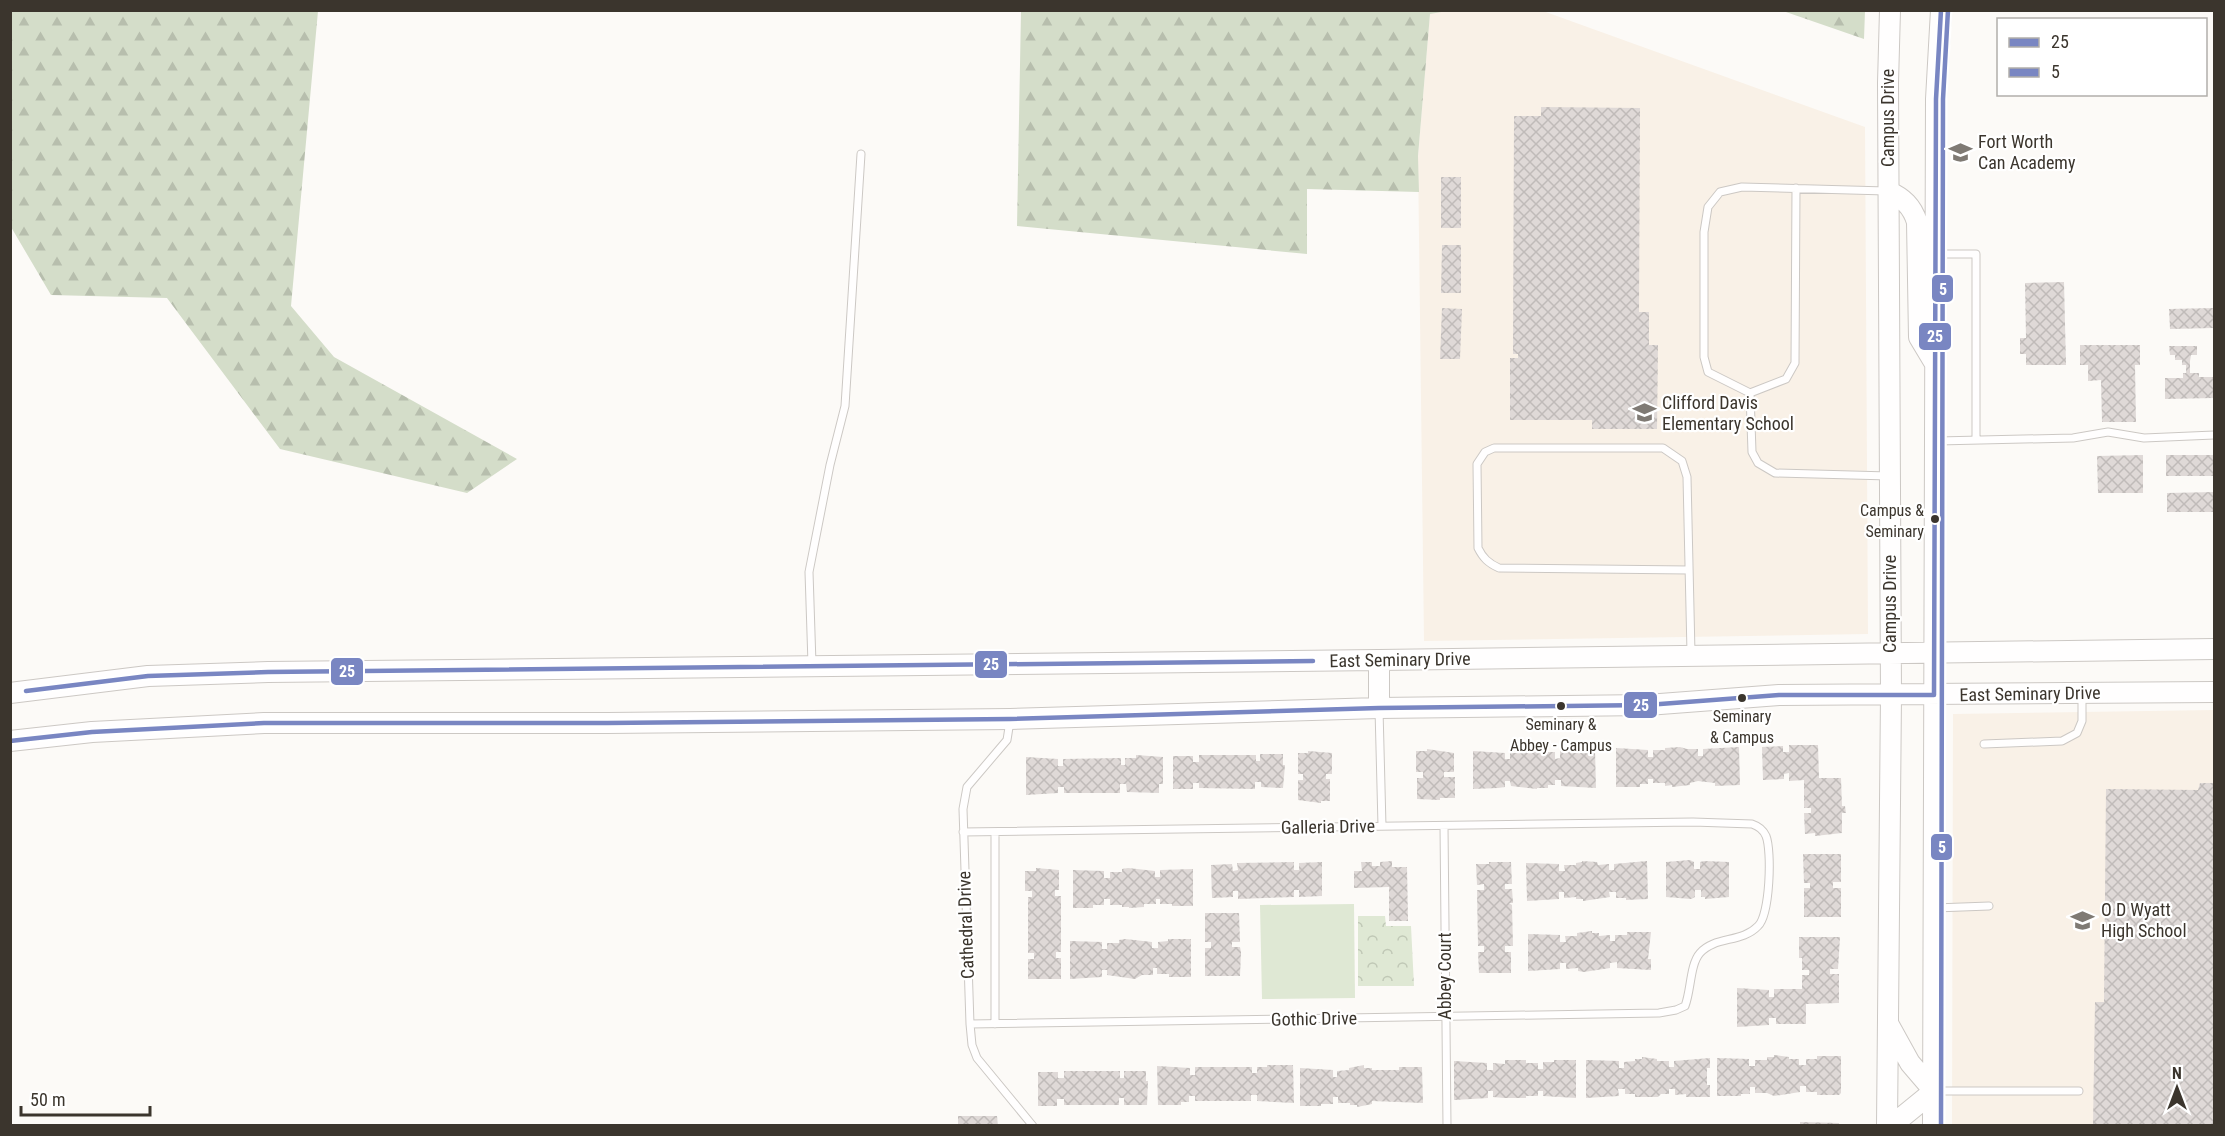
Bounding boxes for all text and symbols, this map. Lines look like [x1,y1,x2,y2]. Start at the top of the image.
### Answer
legend [1997,18,2207,96]
text: 25 [2051,31,2069,52]
text: 5 [2051,61,2060,82]
street label: Campus Drive [1877,69,1898,167]
place label: Fort Worth Can Academy [1978,131,2076,173]
school or university icon: Fort Worth Can Academy [1947,139,1973,165]
line badge: 5 [1931,274,1954,303]
text: 5 [1939,280,1947,299]
line badge: 25 [1918,322,1952,351]
text: 25 [1927,327,1943,346]
place label: Clifford Davis Elementary School [1662,392,1794,434]
school or university icon: Clifford Davis Elementary School [1631,400,1657,426]
place label: Campus & Seminary [1860,501,1924,541]
marker: Campus & Seminary [1929,513,1941,525]
street label: Campus Drive [1879,555,1900,653]
street label: East Seminary Drive [1329,648,1471,671]
line badge: 25 [974,650,1008,679]
text: 25 [983,655,999,674]
line badge: 25 [330,657,364,686]
text: 25 [339,662,355,681]
street label: East Seminary Drive [1959,682,2101,705]
line badge: 25 [1623,691,1658,719]
marker: Seminary & Campus [1736,692,1748,704]
text: 25 [1633,696,1649,715]
marker: Seminary & Abbey - Campus [1555,700,1567,712]
place label: Seminary & Campus [1710,707,1774,747]
place label: Seminary & Abbey - Campus [1510,715,1612,755]
street label: Galleria Drive [1281,815,1375,838]
line badge: 5 [1930,833,1953,861]
text: 5 [1938,838,1946,857]
street label: Cathedral Drive [953,871,978,979]
place label: O D Wyatt High School [2101,899,2187,941]
school or university icon: O D Wyatt High School [2070,907,2096,933]
street label: Abbey Court [1434,932,1455,1020]
street label: Gothic Drive [1271,1007,1357,1030]
north arrow [2147,1058,2207,1118]
text: N [2172,1064,2182,1083]
scale bar [21,1079,150,1117]
text: 50 m [30,1089,65,1110]

